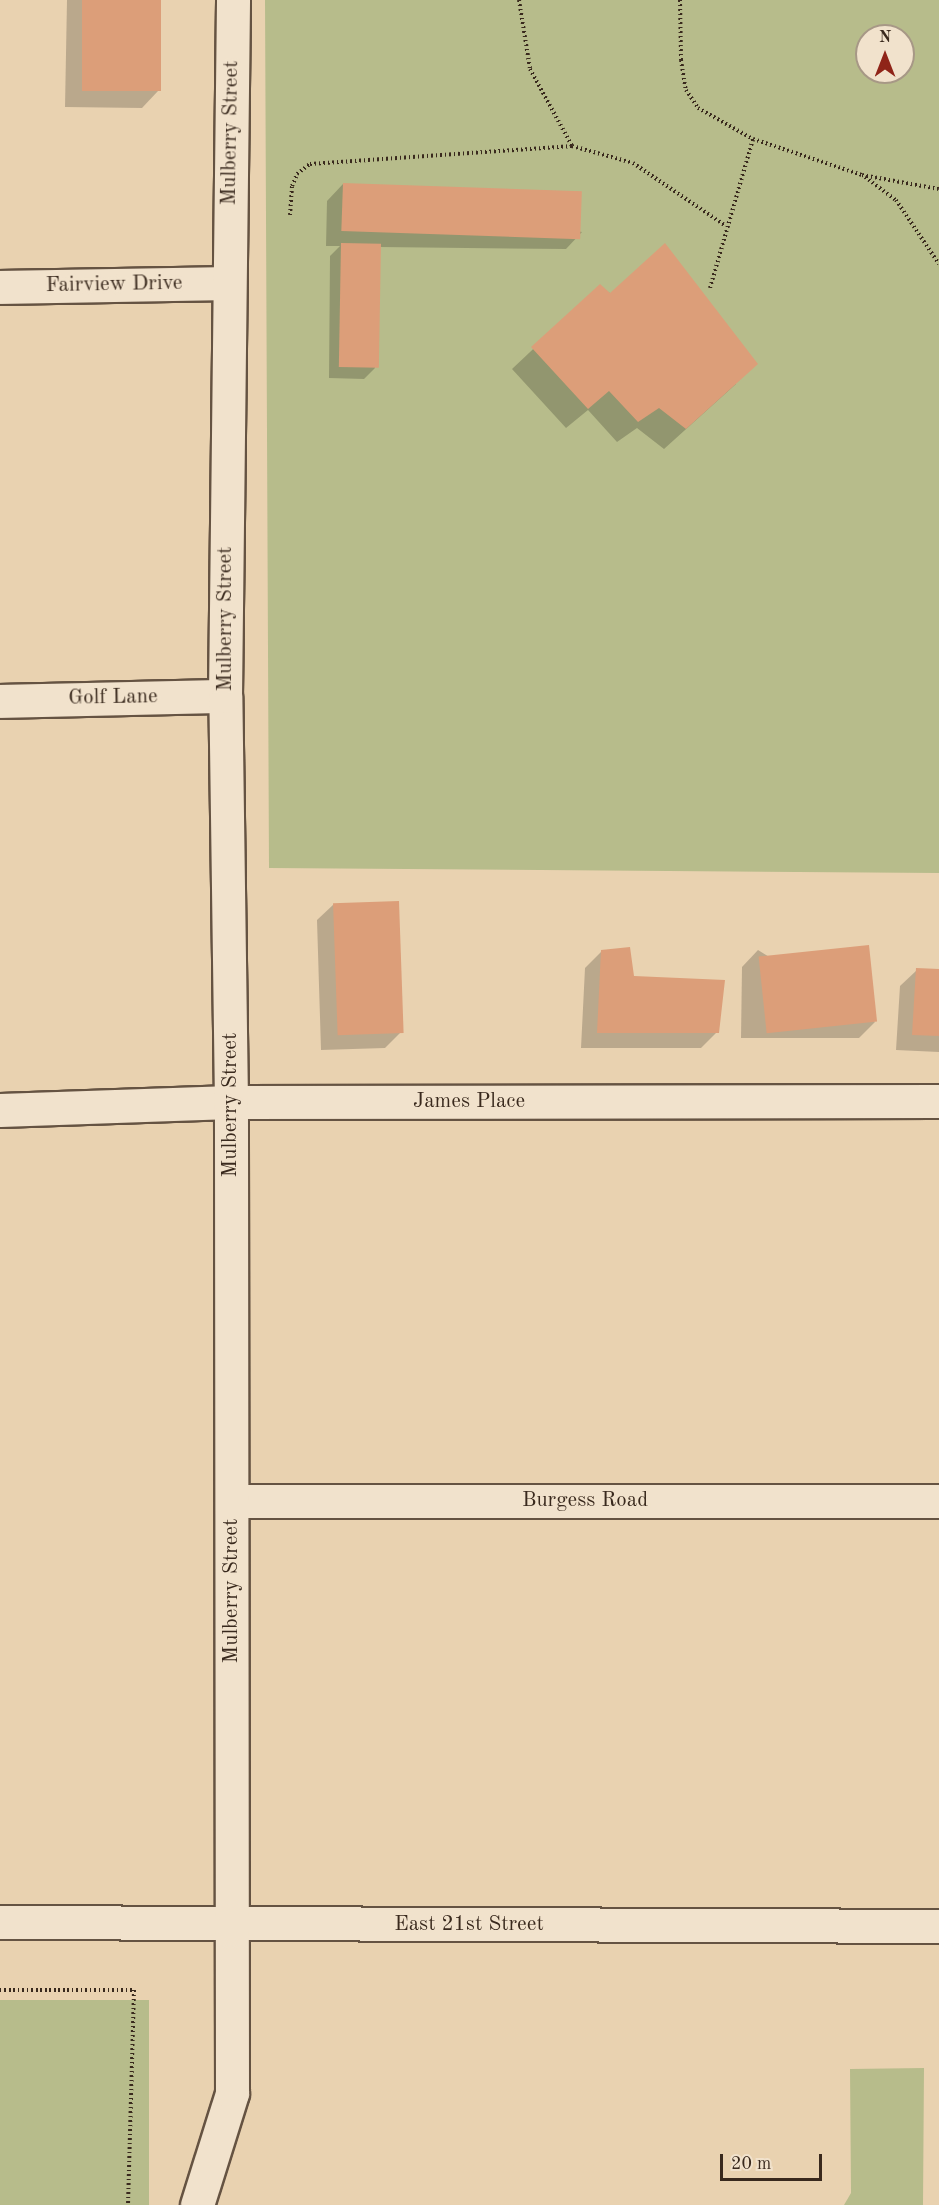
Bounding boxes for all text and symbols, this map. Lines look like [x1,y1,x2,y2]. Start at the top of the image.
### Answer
north arrow [855,24,915,84]
text: N [879,30,891,46]
street label: Mulberry Street [217,60,245,206]
street label: Fairview Drive [45,271,183,299]
street label: Mulberry Street [213,547,239,691]
street label: Golf Lane [68,685,158,711]
street label: Mulberry Street [218,1033,244,1177]
street label: James Place [413,1089,525,1115]
street label: Burgess Road [522,1488,648,1514]
street label: Mulberry Street [219,1519,245,1663]
street label: East 21st Street [394,1912,544,1938]
scale bar [723,2142,825,2180]
text: 20 m [731,2155,771,2173]

